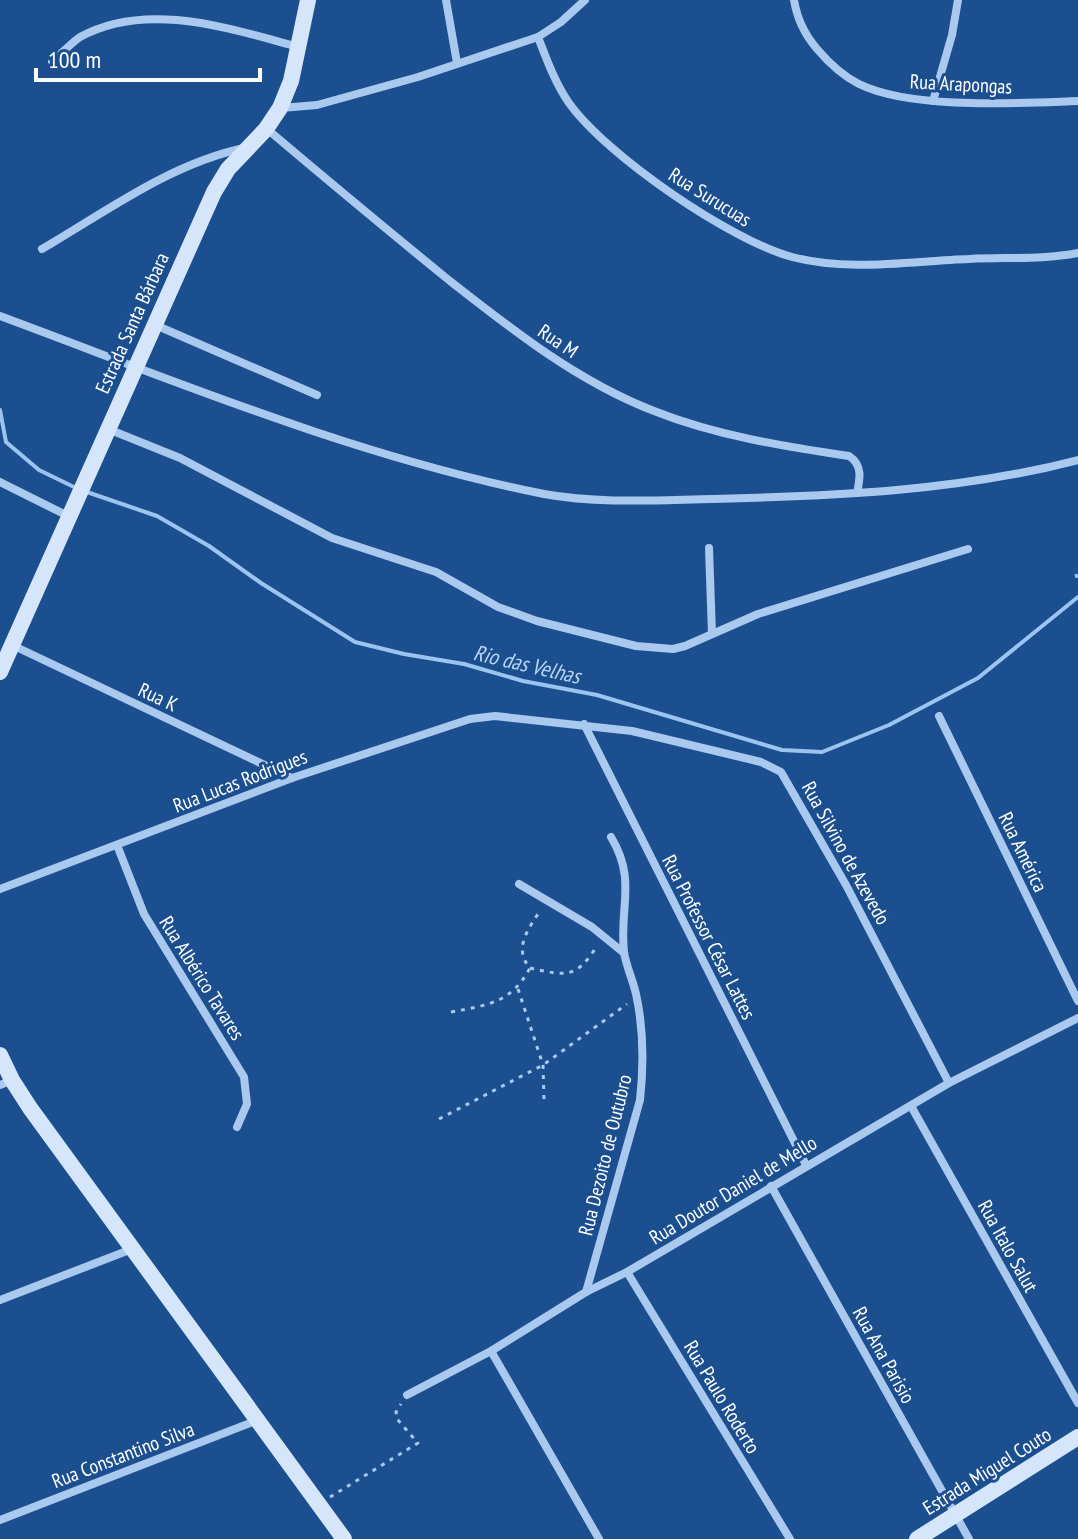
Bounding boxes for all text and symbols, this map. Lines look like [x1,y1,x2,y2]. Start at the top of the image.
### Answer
scale bar [36,32,260,82]
text: 100 m [48,44,101,75]
street label: Rua Arapongas [909,68,1013,100]
street label: Rua Surucuas [664,161,756,233]
street label: Estrada Santa Bárbara [89,249,175,397]
street label: Rua M [533,318,583,364]
water label: Rio das Velhas [471,638,586,690]
street label: Rua K [134,677,182,717]
street label: Rua Lucas Rodrigues [169,743,311,819]
street label: Rua Silvino de Azevedo [796,777,896,929]
street label: Rua América [993,808,1053,896]
street label: Rua Professor César Lattes [656,850,762,1024]
street label: Rua Albérico Tavares [153,911,251,1045]
street label: Rua Dezoito de Outubro [572,1072,638,1238]
street label: Rua Doutor Daniel de Mello [644,1130,822,1250]
street label: Rua Italo Salut [972,1195,1044,1297]
street label: Rua Ana Parisio [847,1302,921,1408]
street label: Rua Paulo Roderto [678,1336,766,1458]
street label: Rua Constantino Silva [48,1416,198,1494]
street label: Estrada Miguel Couto [918,1421,1056,1521]

